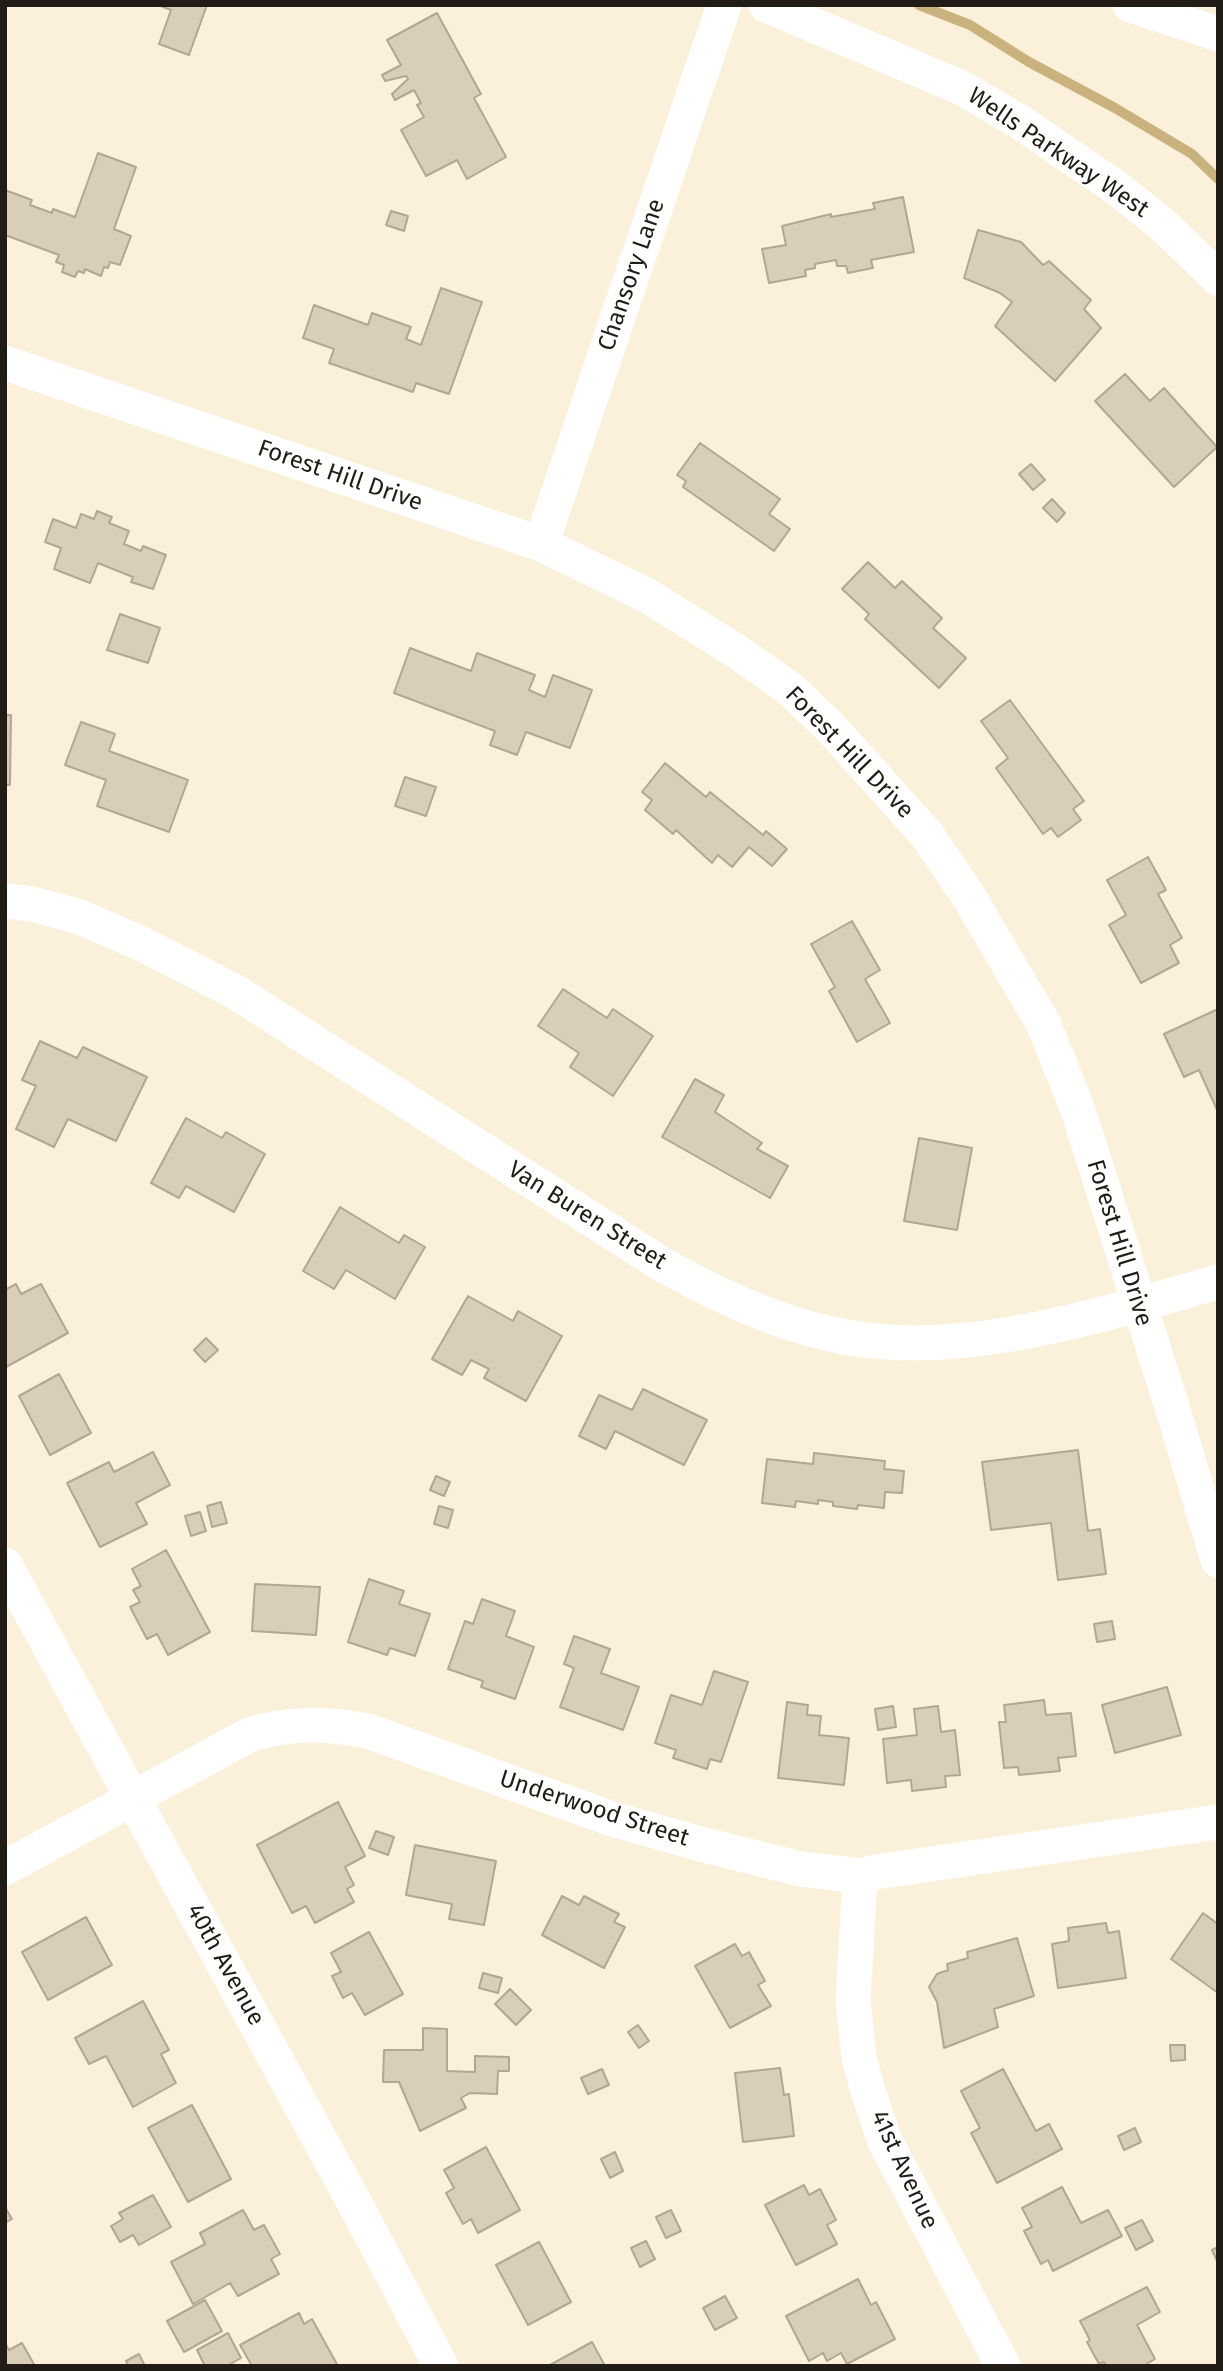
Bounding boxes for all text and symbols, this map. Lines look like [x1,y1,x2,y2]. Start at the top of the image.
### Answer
street label: Wells Parkway West [962,82,1154,224]
street label: Chansory Lane [593,195,671,355]
street label: Forest Hill Drive [254,434,426,518]
street label: Forest Hill Drive [779,681,919,825]
street label: Van Buren Street [502,1156,672,1276]
street label: Forest Hill Drive [1080,1156,1158,1330]
street label: Underwood Street [496,1765,692,1853]
street label: 40th Avenue [180,1899,270,2031]
street label: 41st Avenue [864,2106,944,2234]

